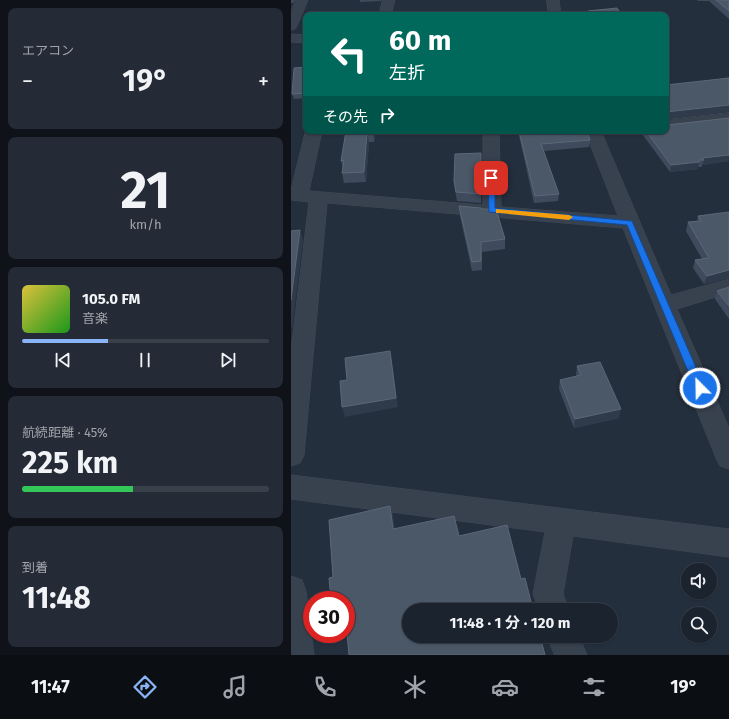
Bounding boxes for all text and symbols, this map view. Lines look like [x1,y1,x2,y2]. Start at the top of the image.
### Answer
text: 60 m [389,24,451,57]
icon: left [323,28,375,80]
text: エアコン [22,43,74,58]
text: 左折 [389,62,425,84]
text: 19° [122,63,169,99]
text: − [22,68,33,95]
text: + [258,68,269,95]
icon: right [376,104,398,126]
text: その先 [323,108,368,126]
text: 21 [121,159,170,222]
pin [474,161,508,195]
icon: arrive [480,167,502,189]
text: km/h [129,217,162,232]
text: 105.0 FM [82,290,140,308]
text: 音楽 [82,311,108,326]
icon: previous [52,349,74,371]
icon: pause [134,349,156,371]
icon: next [217,349,239,371]
position arrow [679,367,721,409]
text: 航続距離 · 45% [22,425,108,440]
text: 225 km [22,445,118,481]
text: 到着 [22,560,48,575]
map controls [681,563,717,643]
button: sound [681,563,717,599]
text: 11:48 [22,580,91,616]
speed limit sign: 30 [303,591,355,643]
button: search [681,607,717,643]
text: 11:48 · 1 分 · 120 m [449,614,571,632]
icon: directions [131,673,159,701]
icon: music [221,673,249,701]
icon: phone [311,673,339,701]
icon: climate [401,673,429,701]
icon: car [491,673,519,701]
icon: filters [580,673,608,701]
text: 11:47 [31,676,70,698]
text: 19° [670,676,698,698]

